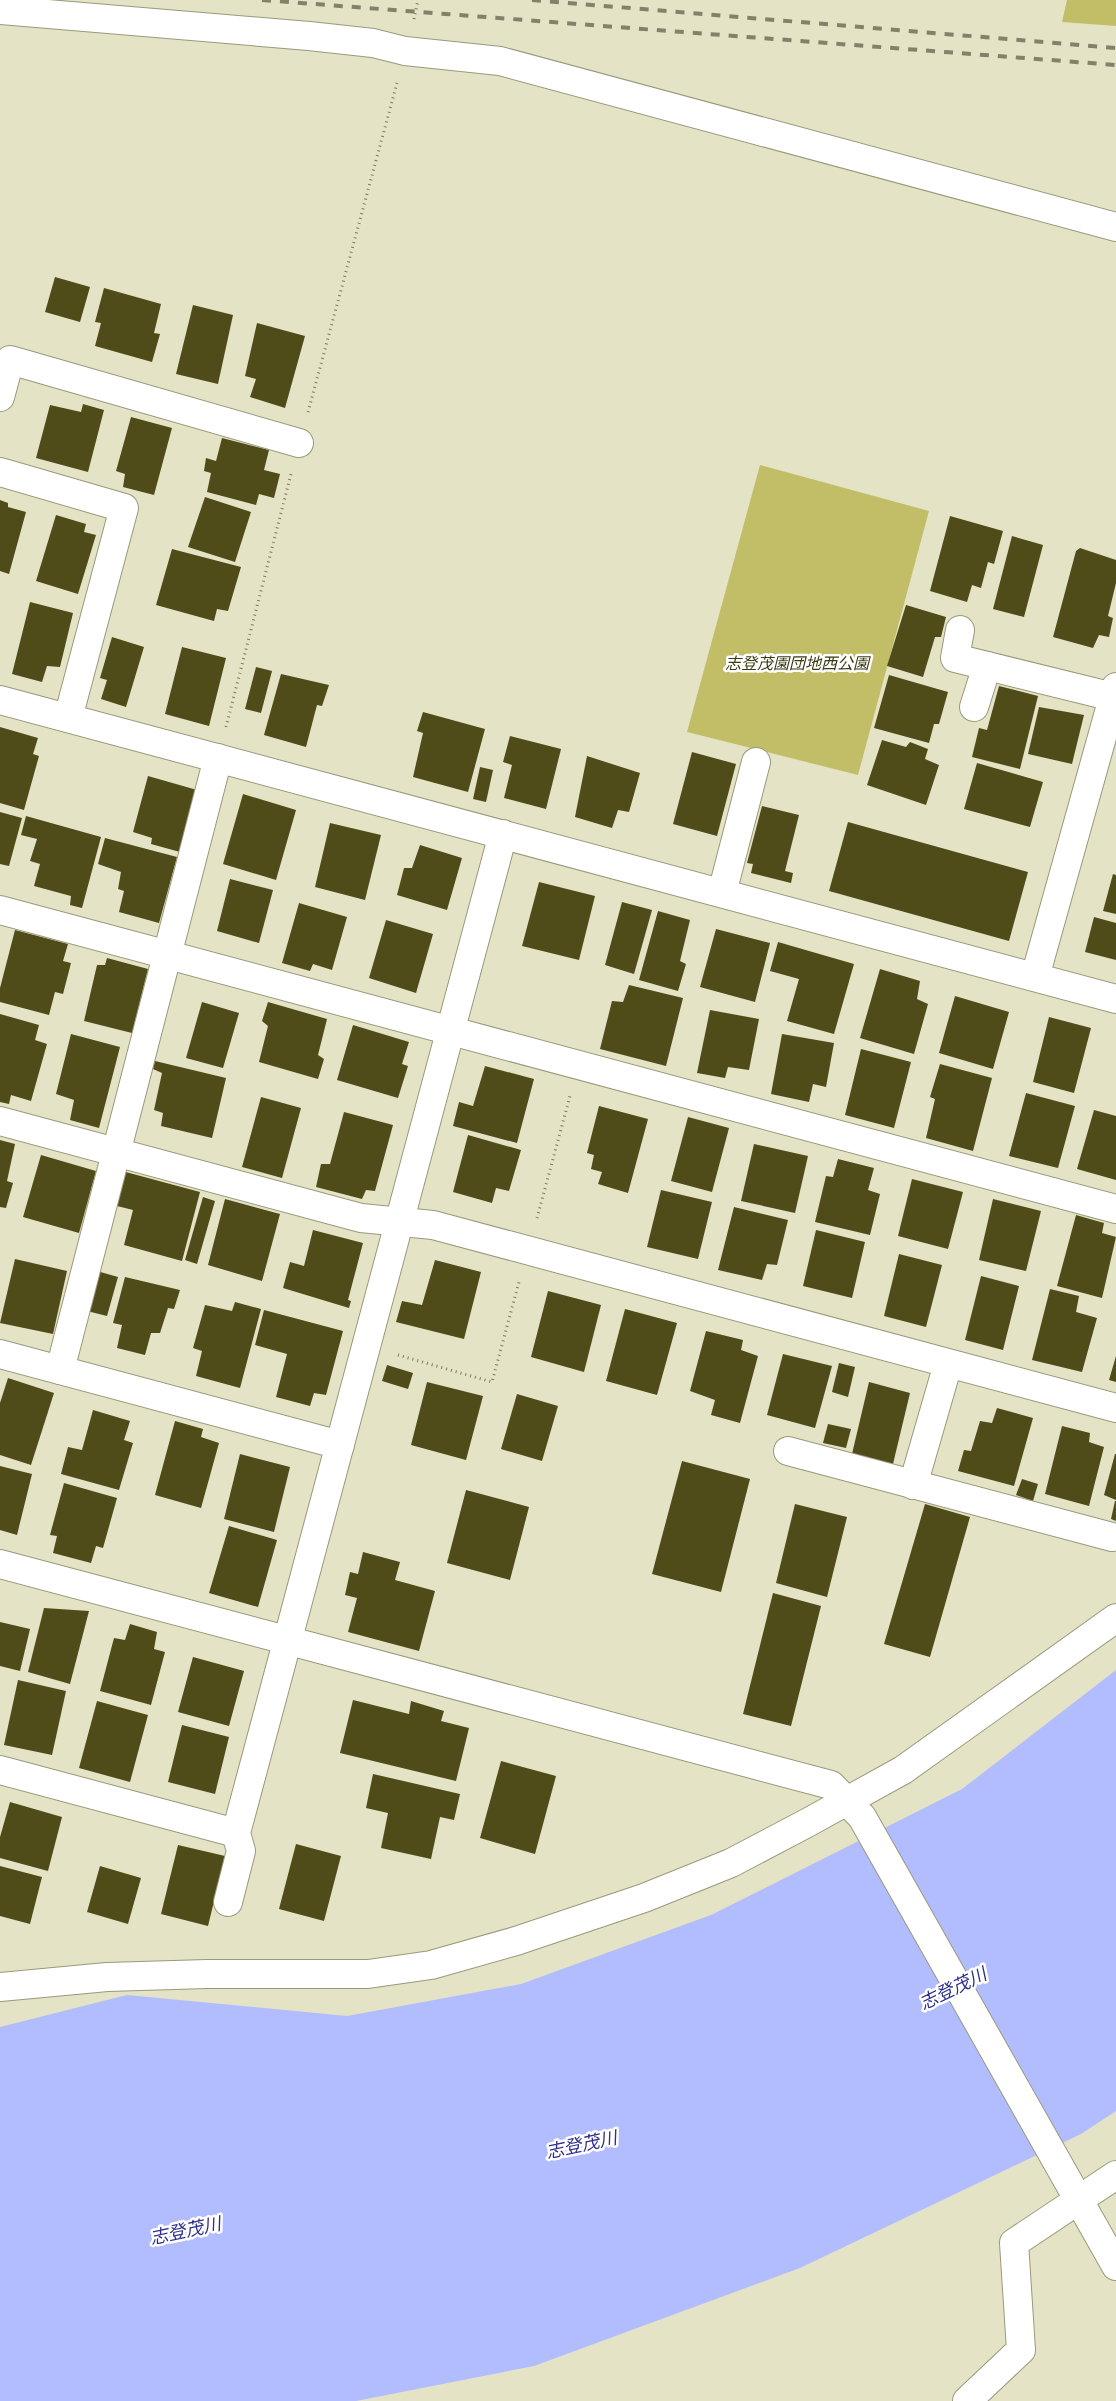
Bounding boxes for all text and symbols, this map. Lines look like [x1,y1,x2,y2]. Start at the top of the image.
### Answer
park label: 志登茂園団地西公園 [725,650,871,674]
water label: 志登茂川 [914,1959,992,2014]
water label: 志登茂川 [543,2122,621,2163]
water label: 志登茂川 [147,2208,225,2249]

